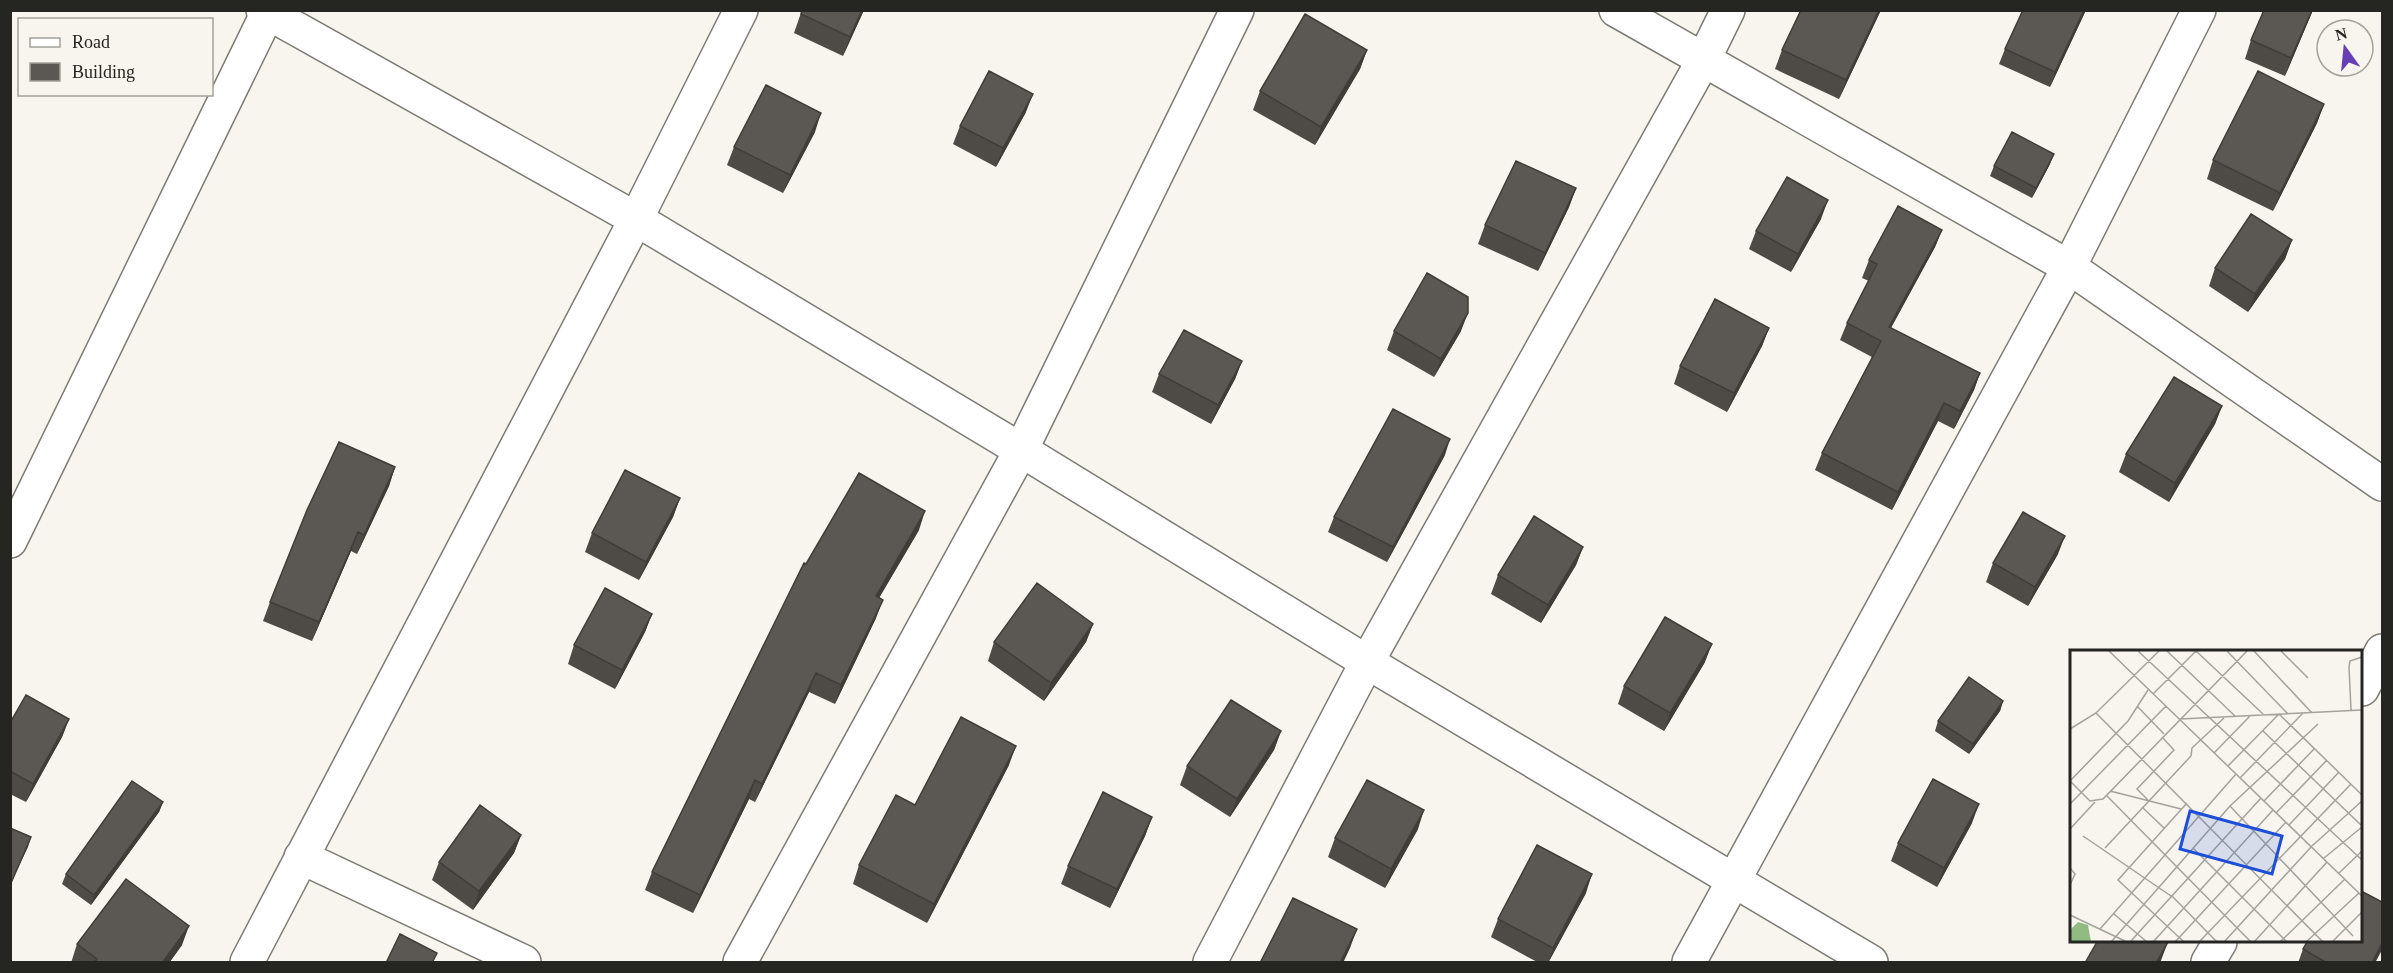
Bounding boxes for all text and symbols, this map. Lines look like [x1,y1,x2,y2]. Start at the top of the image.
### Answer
legend [18,18,213,96]
north arrow [2315,18,2375,78]
text: N [2333,24,2349,44]
text: Road [72,32,110,52]
text: Building [72,62,135,82]
inset map [2070,650,2363,943]

